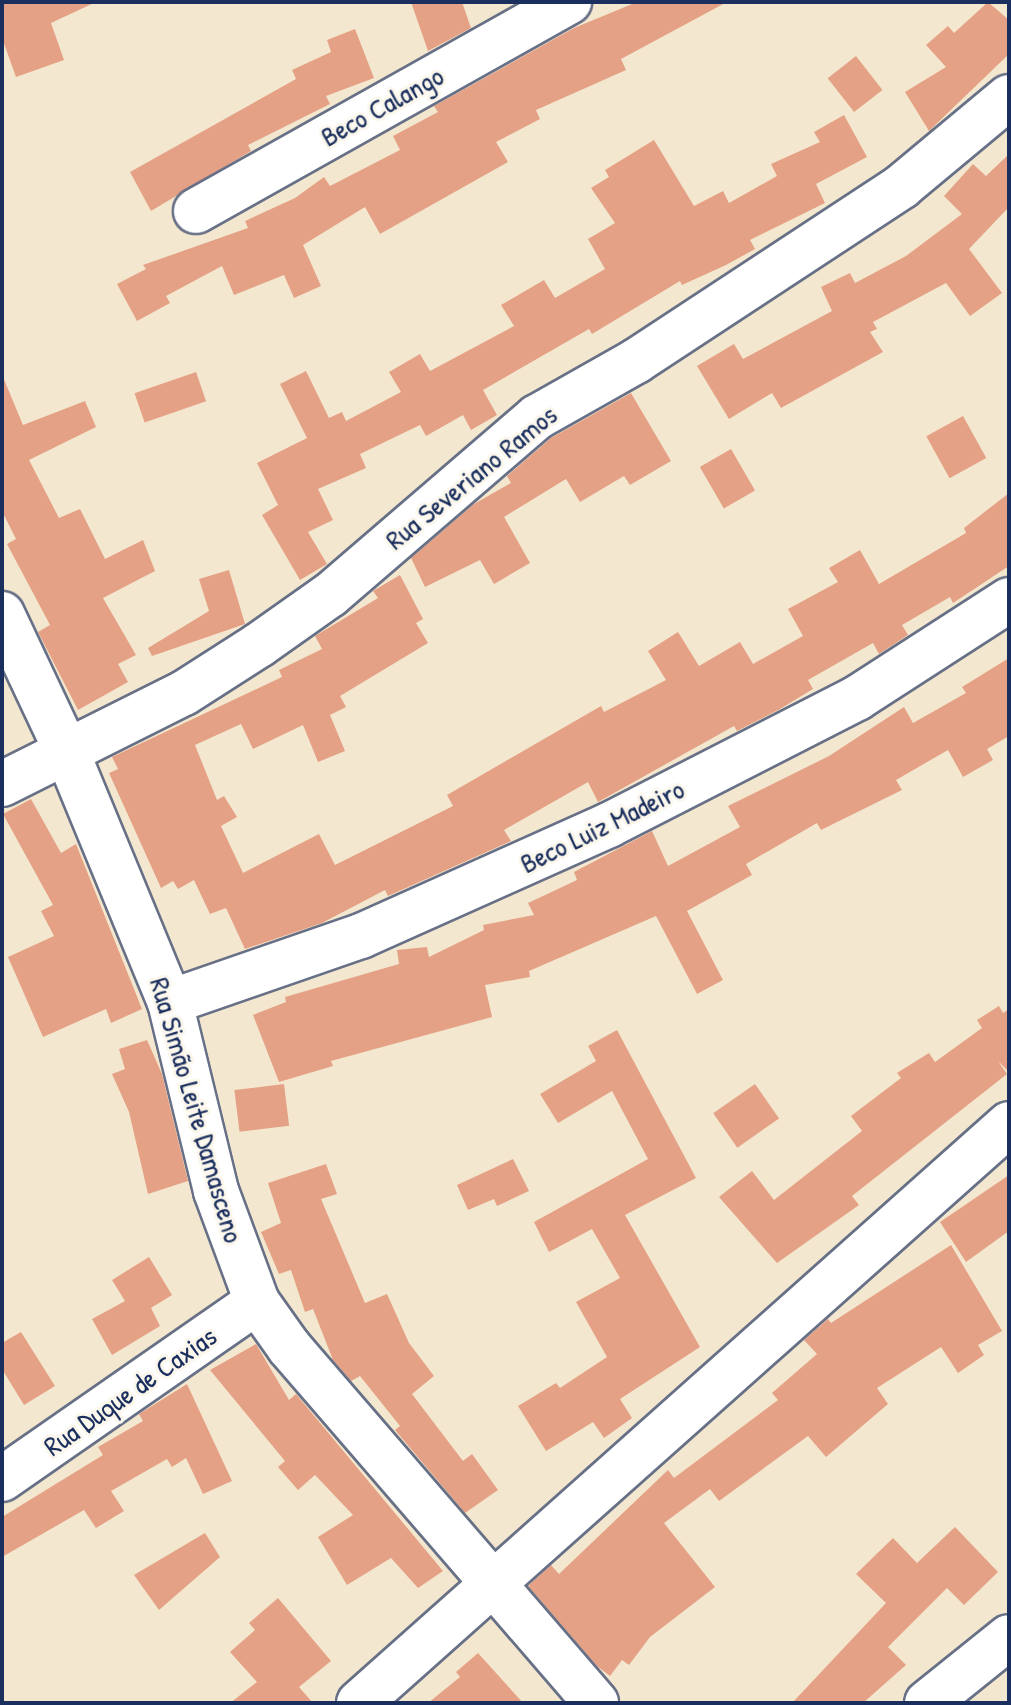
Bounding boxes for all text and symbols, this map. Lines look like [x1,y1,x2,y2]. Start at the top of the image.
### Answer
street label: Beco Calango [315,59,449,153]
street label: Rua Severiano Ramos [378,398,564,556]
street label: Beco Luiz Madeiro [515,772,689,880]
street label: Rua Simão Leite Damasceno [143,974,251,1246]
street label: Rua Duque de Caxias [37,1319,223,1463]

